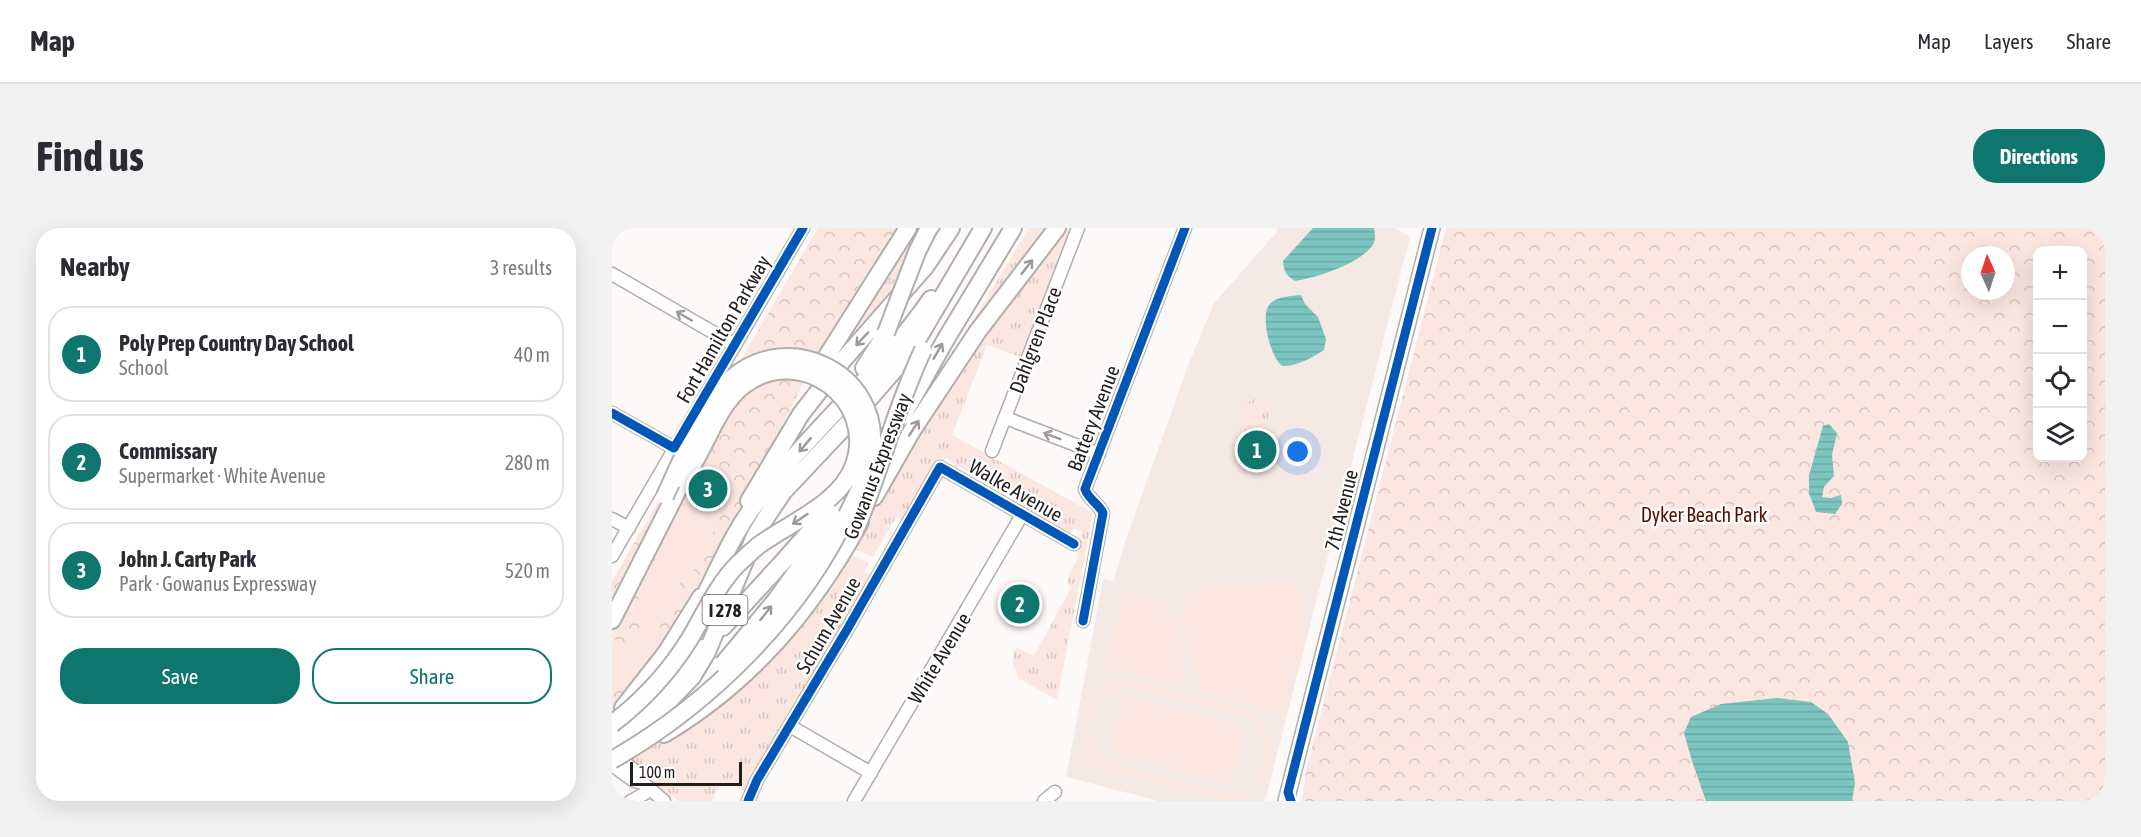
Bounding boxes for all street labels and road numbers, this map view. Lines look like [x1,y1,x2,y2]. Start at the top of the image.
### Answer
street label: Fort Hamilton Parkway [671,251,775,407]
street label: Dahlgren Place [1004,284,1066,396]
street label: Battery Avenue [1062,362,1124,474]
street label: Gowanus Expressway [839,390,915,542]
street label: Walke Avenue [965,454,1067,526]
street label: 7th Avenue [1320,467,1362,553]
street label: Schum Avenue [791,573,865,677]
road number: I 278 [702,595,748,625]
street label: White Avenue [903,609,975,707]

